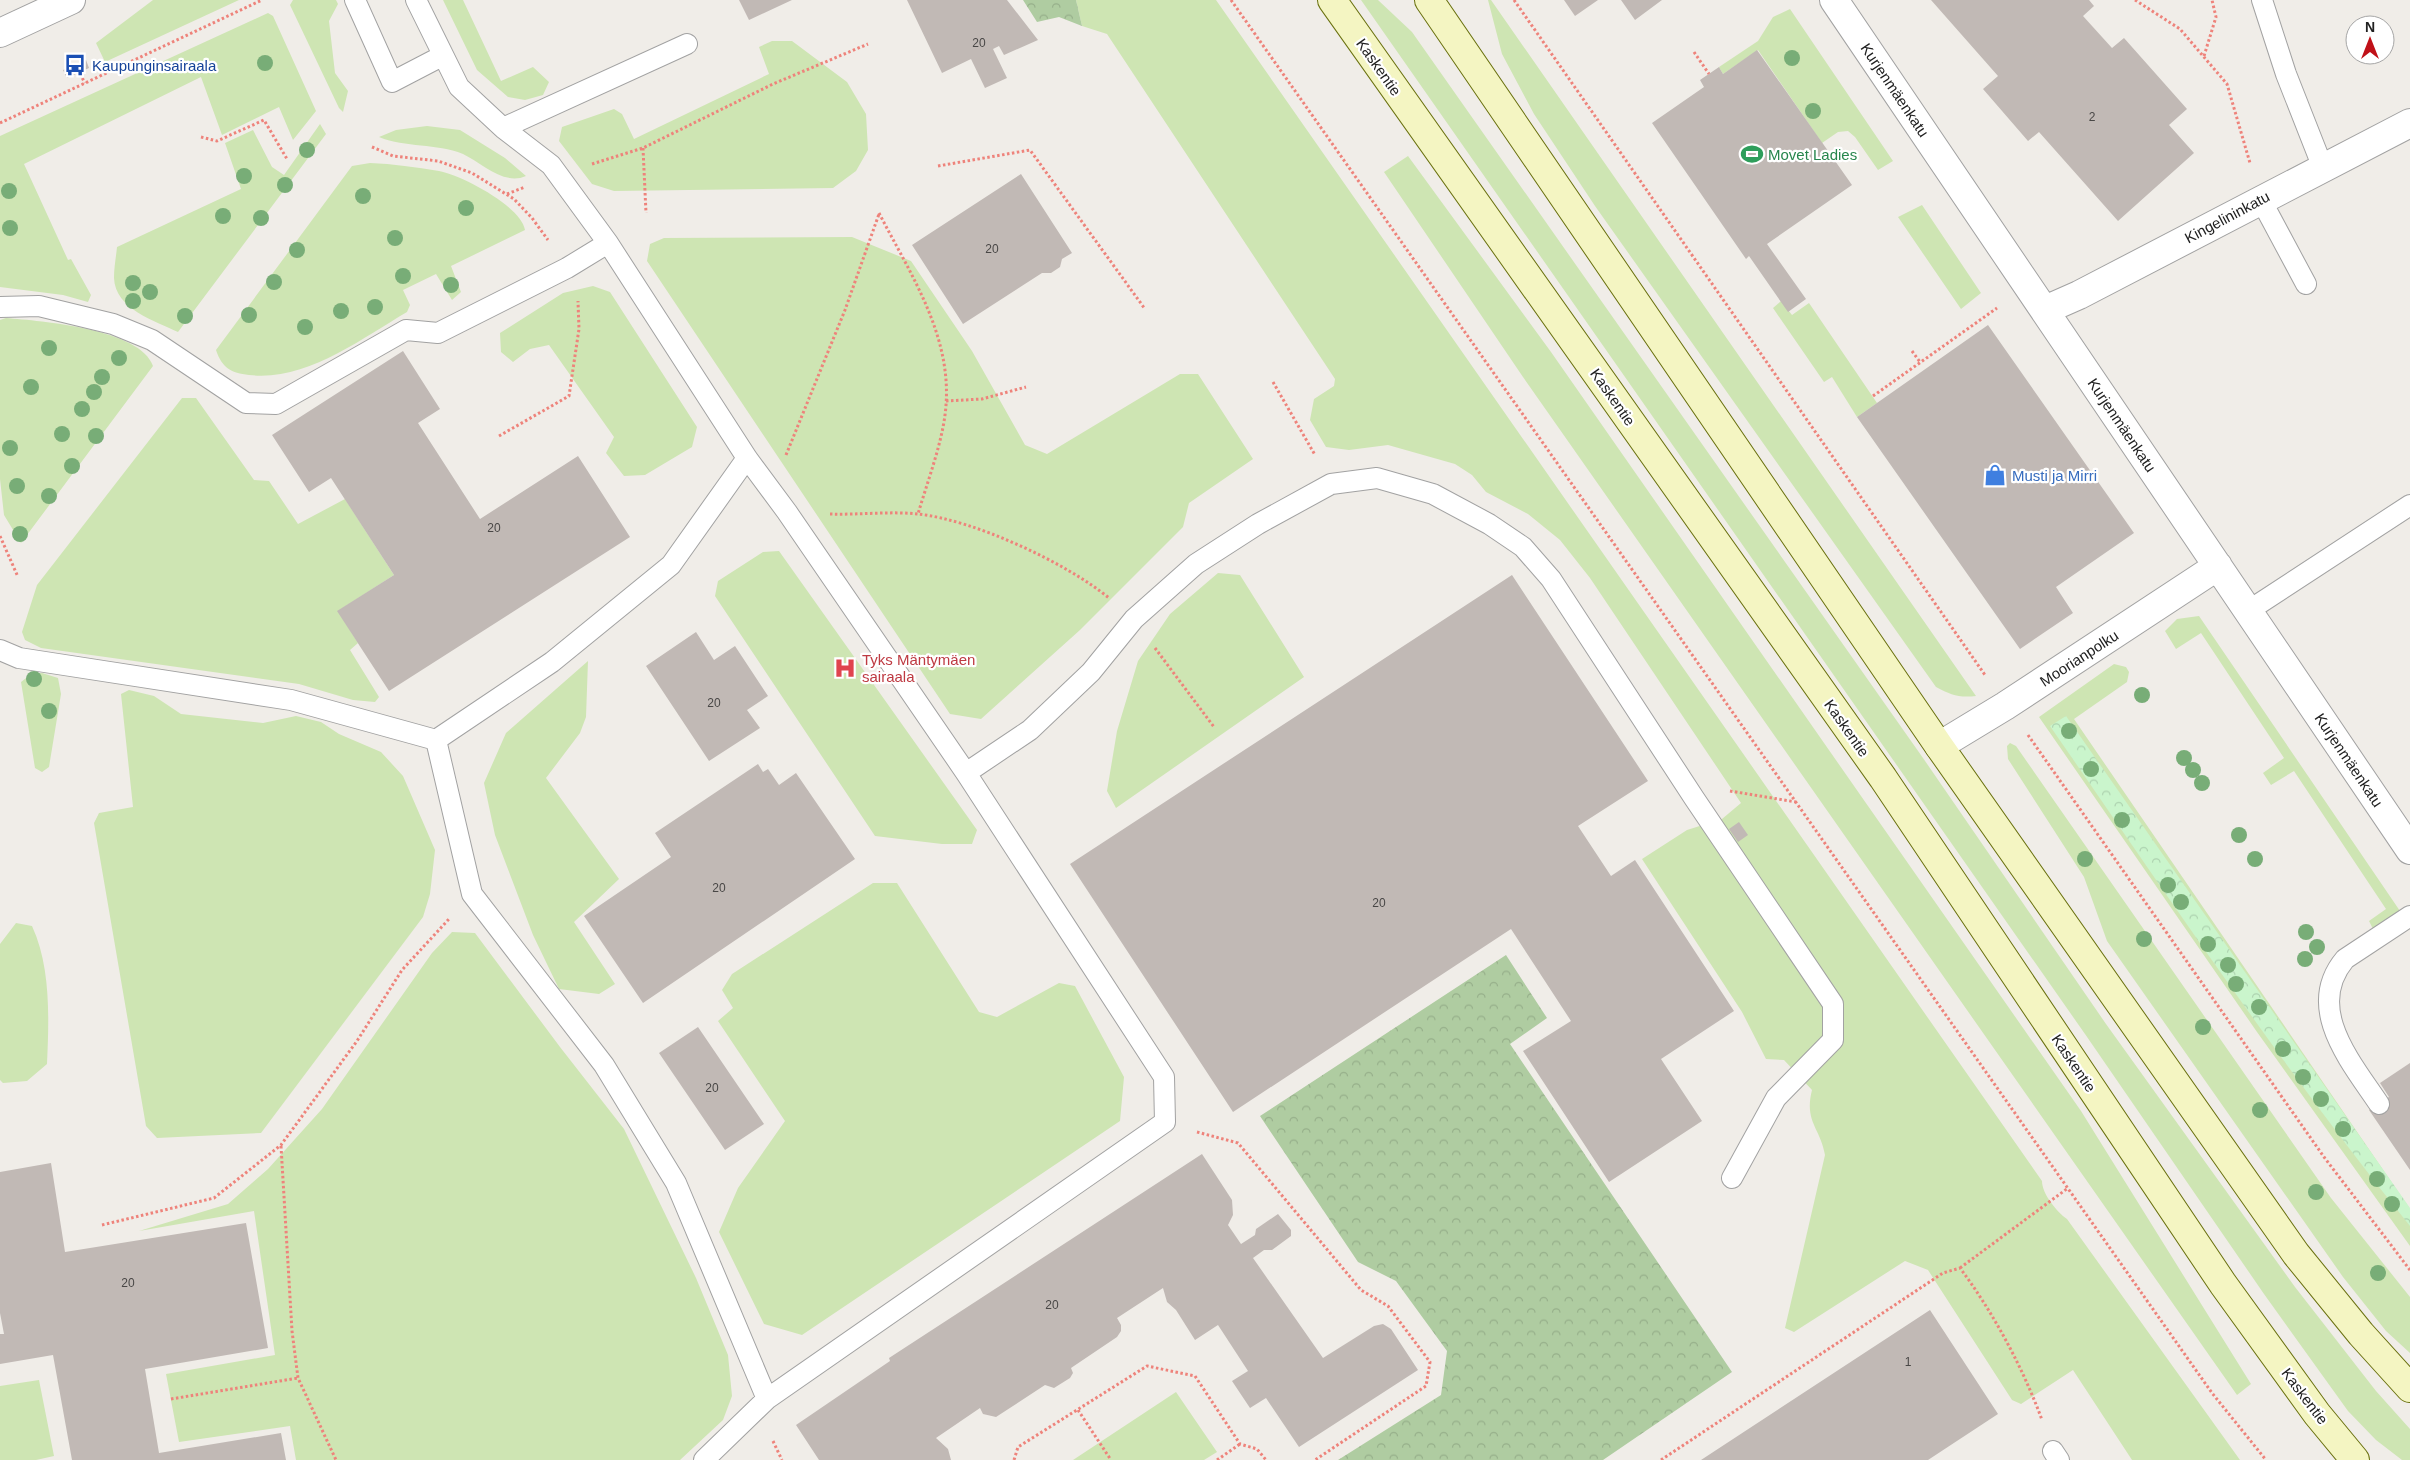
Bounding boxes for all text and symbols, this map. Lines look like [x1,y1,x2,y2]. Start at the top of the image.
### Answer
north arrow [2345,15,2395,65]
text: N [2365,19,2375,35]
street label: Kaskentie [1353,35,1405,99]
house number: 20 [972,36,986,50]
street label: Kurjenmäenkatu [1857,40,1933,140]
bus stop icon: Kaupunginsairaala [62,52,88,78]
place label: Kaupunginsairaala [92,57,217,74]
house number: 2 [2089,110,2096,124]
sports icon: Movet Ladies [1739,141,1765,167]
place label: Movet Ladies [1768,146,1857,163]
street label: Kingelininkatu [2182,188,2272,246]
house number: 20 [985,242,999,256]
street label: Kaskentie [1587,365,1639,429]
street label: Kurjenmäenkatu [2084,375,2160,475]
shop icon: Musti ja Mirri [1982,462,2008,488]
place label: Musti ja Mirri [2012,467,2097,484]
house number: 20 [487,521,501,535]
street label: Moorianpolku [2037,626,2121,690]
place label: Tyks Mäntymäen sairaala [862,651,975,685]
hospital icon: Tyks Mäntymäen sairaala [832,655,858,681]
house number: 20 [707,696,721,710]
street label: Kaskentie [1821,696,1873,760]
street label: Kurjenmäenkatu [2311,710,2387,810]
house number: 20 [712,881,726,895]
house number: 20 [1372,896,1386,910]
street label: Kaskentie [2049,1031,2099,1095]
house number: 20 [705,1081,719,1095]
house number: 20 [121,1276,135,1290]
house number: 20 [1045,1298,1059,1312]
house number: 1 [1905,1355,1912,1369]
street label: Kaskentie [2278,1365,2332,1427]

